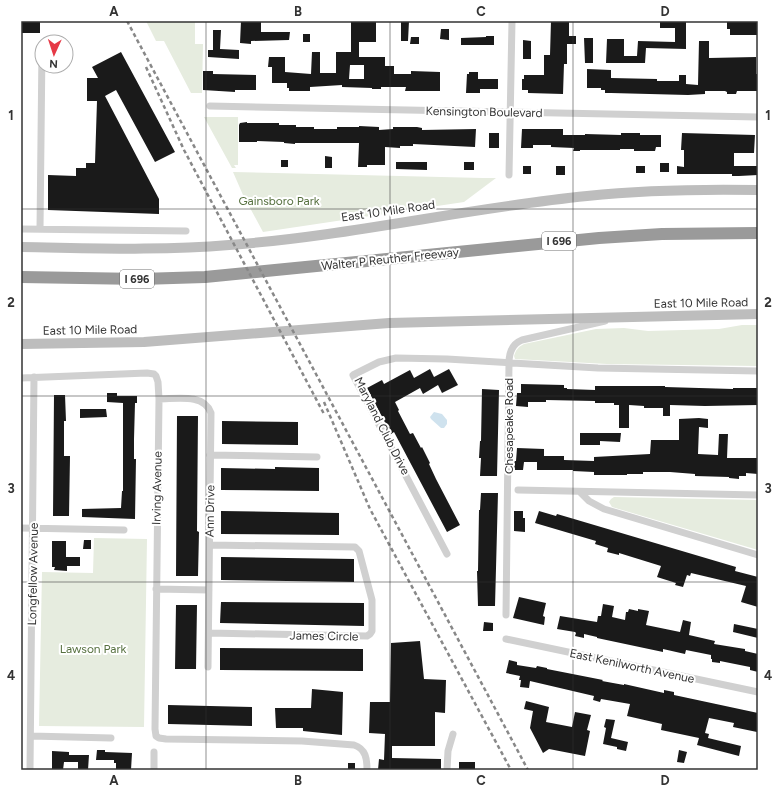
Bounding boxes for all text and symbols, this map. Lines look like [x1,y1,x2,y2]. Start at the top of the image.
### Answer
text: A [109,4,119,19]
text: B [294,4,302,19]
text: C [476,4,486,19]
text: D [660,4,670,19]
north arrow [34,34,74,74]
text: N [49,57,58,70]
street label: Kensington Boulevard [425,104,543,120]
text: 1 [8,108,14,123]
text: 1 [765,108,771,123]
park label: Gainsboro Park [238,194,320,208]
street label: East 10 Mile Road [340,197,436,225]
road number: I 696 [542,232,576,250]
street label: Walter P Reuther Freeway [320,245,460,273]
road number: I 696 [120,270,154,288]
text: 2 [7,295,15,310]
street label: East 10 Mile Road [654,295,748,311]
text: 2 [764,295,772,310]
street label: East 10 Mile Road [43,322,137,338]
street label: Maryland Club Drive [351,375,413,478]
street label: Chesapeake Road [502,378,516,474]
street label: Irving Avenue [149,451,165,525]
text: 3 [7,481,15,496]
text: 3 [764,481,772,496]
street label: Ann Drive [203,484,217,537]
street label: Longfellow Avenue [25,522,41,626]
street label: James Circle [289,628,359,644]
park label: Lawson Park [60,642,127,656]
street label: East Kenilworth Avenue [568,646,696,686]
text: 4 [7,668,15,683]
text: 4 [764,668,772,683]
text: A [109,773,119,788]
text: B [294,773,302,788]
text: C [476,773,486,788]
text: D [660,773,670,788]

